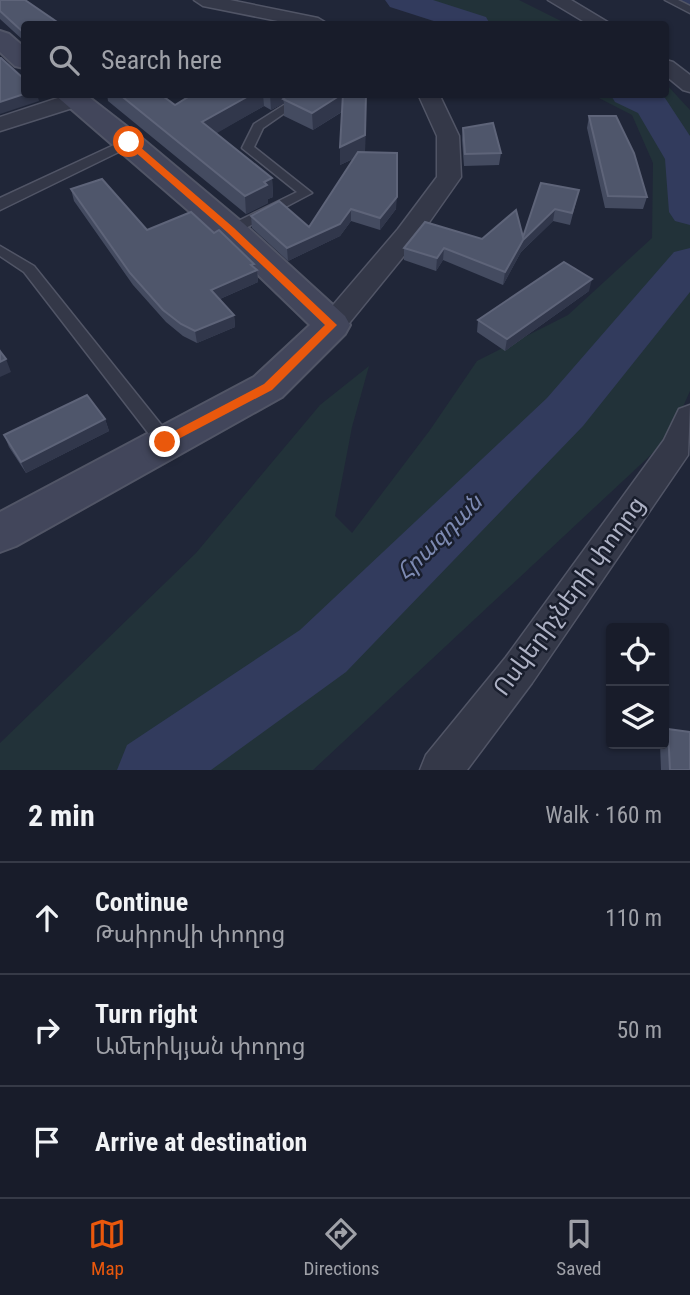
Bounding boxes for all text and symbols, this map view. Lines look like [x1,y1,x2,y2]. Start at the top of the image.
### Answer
search box [21,21,669,98]
icon: search [45,41,83,79]
text: Search here [101,45,222,75]
route start [113,126,144,157]
route end [149,426,180,457]
water label: Հրազդան [391,488,489,586]
street label: Ոսկերիչների փողոց [487,491,651,701]
map controls [606,623,669,749]
button: locate [606,623,669,686]
button: layers [606,686,669,749]
text: 2 min [28,798,95,833]
text: Walk · 160 m [545,802,662,829]
text: Continue [95,887,188,917]
icon: ahead [28,899,66,937]
text: 110 m [605,905,662,932]
text: Թաիրովի փողոց [95,921,285,948]
text: Turn right [95,999,197,1029]
icon: right [28,1011,66,1049]
text: 50 m [617,1017,662,1044]
text: Ամերիկյան փողոց [95,1033,305,1060]
icon: arrive [28,1123,66,1161]
text: Arrive at destination [95,1127,307,1157]
tab: Map [88,1215,126,1280]
tab: Directions [303,1215,379,1280]
tab: Saved [556,1215,602,1280]

